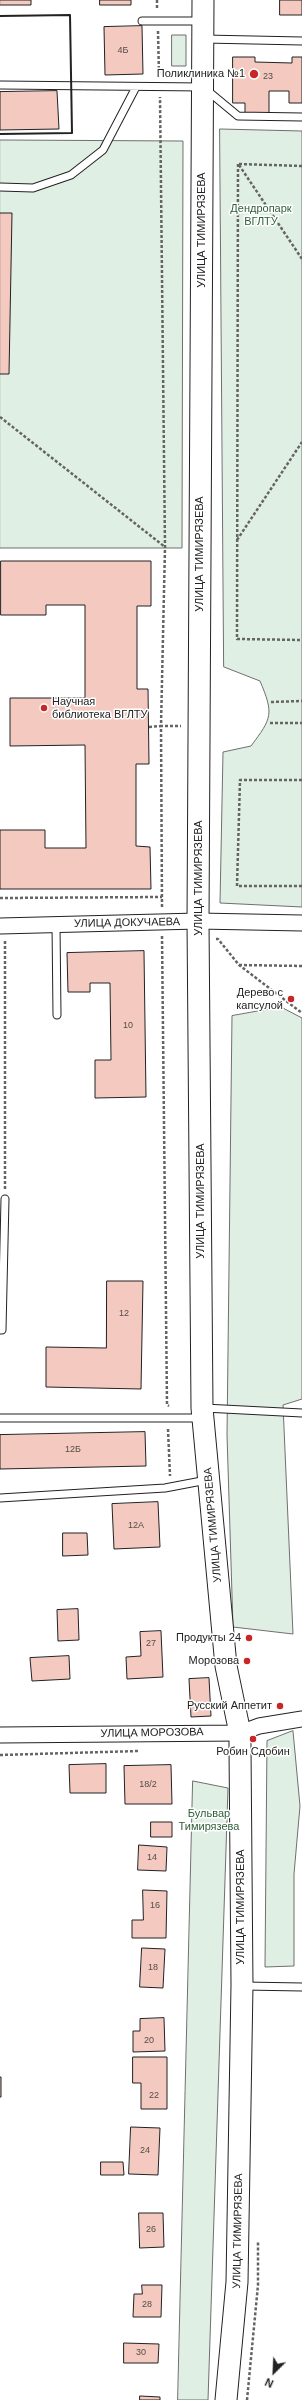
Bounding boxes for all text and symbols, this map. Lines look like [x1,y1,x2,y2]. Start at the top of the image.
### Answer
house number: 4Б [118,46,128,56]
place label: Поликлиника №1 [157,67,245,81]
marker: Поликлиника №1 [248,68,260,80]
house number: 23 [263,72,273,82]
street label: УЛИЦА ТИМИРЯЗЕВА [195,172,209,288]
park label: Дендропарк ВГЛТУ [230,202,292,228]
street label: УЛИЦА ТИМИРЯЗЕВА [193,496,207,612]
place label: Научная библиотека ВГЛТУ [52,695,148,721]
marker: Научная библиотека ВГЛТУ [39,703,49,713]
street label: УЛИЦА ТИМИРЯЗЕВА [192,820,206,936]
street label: УЛИЦА ДОКУЧАЕВА [74,915,180,931]
place label: Дерево с капсулой [236,986,283,1012]
marker: Дерево с капсулой [286,994,296,1004]
house number: 10 [123,1021,133,1031]
street label: УЛИЦА ТИМИРЯЗЕВА [194,1143,208,1259]
house number: 12 [119,1309,129,1319]
house number: 12Б [65,1445,81,1455]
street label: УЛИЦА ТИМИРЯЗЕВА [201,1467,225,1583]
house number: 12А [128,1521,144,1531]
place label: Продукты 24 [176,1631,241,1645]
marker: Продукты 24 [244,1633,254,1643]
house number: 27 [146,1639,156,1649]
place label: Морозова [189,1654,239,1668]
marker: Морозова [242,1656,252,1666]
place label: Русский Аппетит [187,1699,272,1713]
marker: Русский Аппетит [275,1701,285,1711]
street label: УЛИЦА МОРОЗОВА [100,1726,204,1740]
marker: Робин Сдобин [248,1734,258,1744]
place label: Робин Сдобин [216,1745,290,1759]
house number: 18/2 [139,1780,157,1790]
park label: Бульвар Тимирязева [179,1807,239,1833]
street label: УЛИЦА ТИМИРЯЗЕВА [234,1849,248,1965]
house number: 14 [147,1853,157,1863]
house number: 16 [150,1901,160,1911]
house number: 18 [148,1963,158,1973]
house number: 20 [144,2036,154,2046]
house number: 22 [149,2091,159,2101]
house number: 24 [140,2146,150,2156]
street label: УЛИЦА ТИМИРЯЗЕВА [230,2173,246,2289]
house number: 26 [146,2225,156,2235]
house number: 28 [142,2300,152,2310]
house number: 30 [136,2348,146,2358]
north arrow [254,2352,294,2392]
text: N [263,2376,275,2390]

